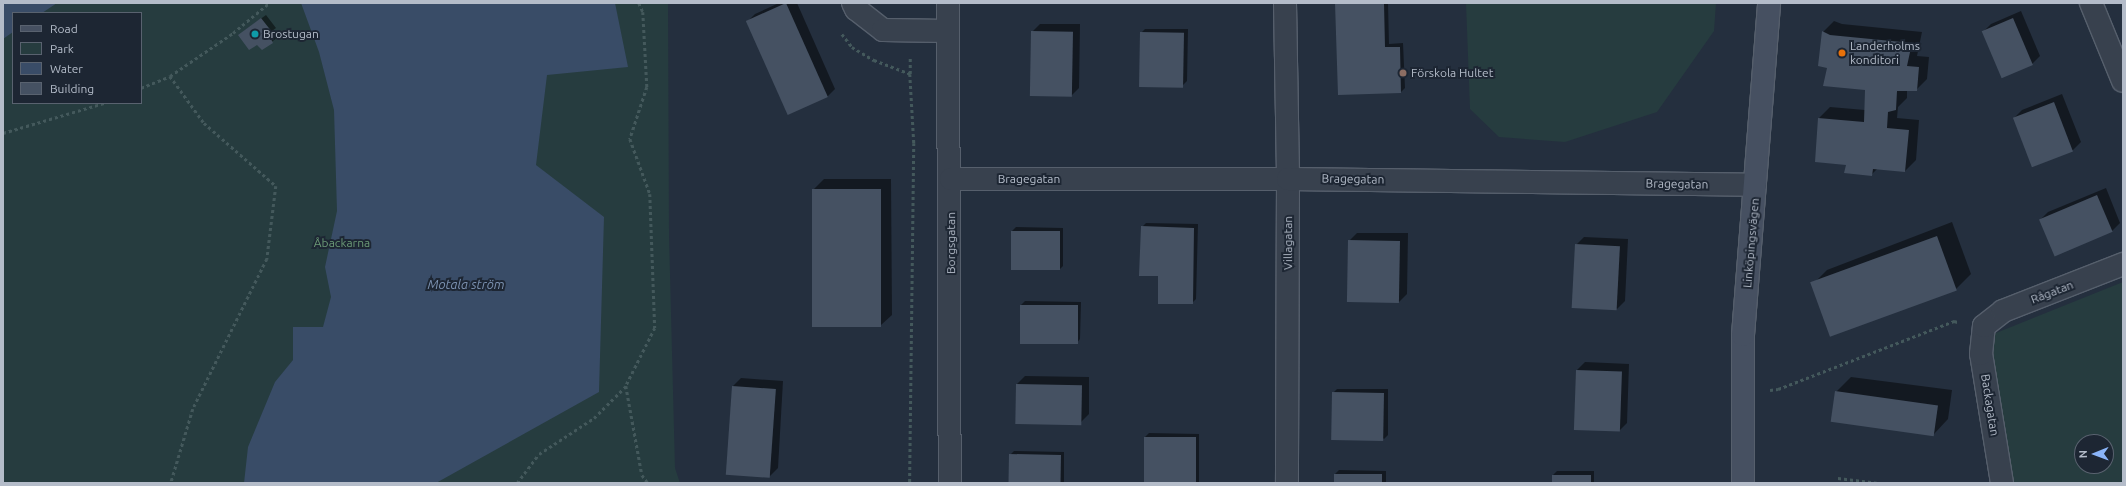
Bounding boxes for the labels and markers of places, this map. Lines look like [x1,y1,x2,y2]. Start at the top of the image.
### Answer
place label: Brostugan [263,27,319,41]
marker: Brostugan [250,29,260,39]
place label: Landerholms konditori [1850,39,1920,67]
marker: Landerholms konditori [1837,48,1847,58]
place label: Förskola Hultet [1411,66,1493,80]
marker: Förskola Hultet [1398,68,1408,78]

